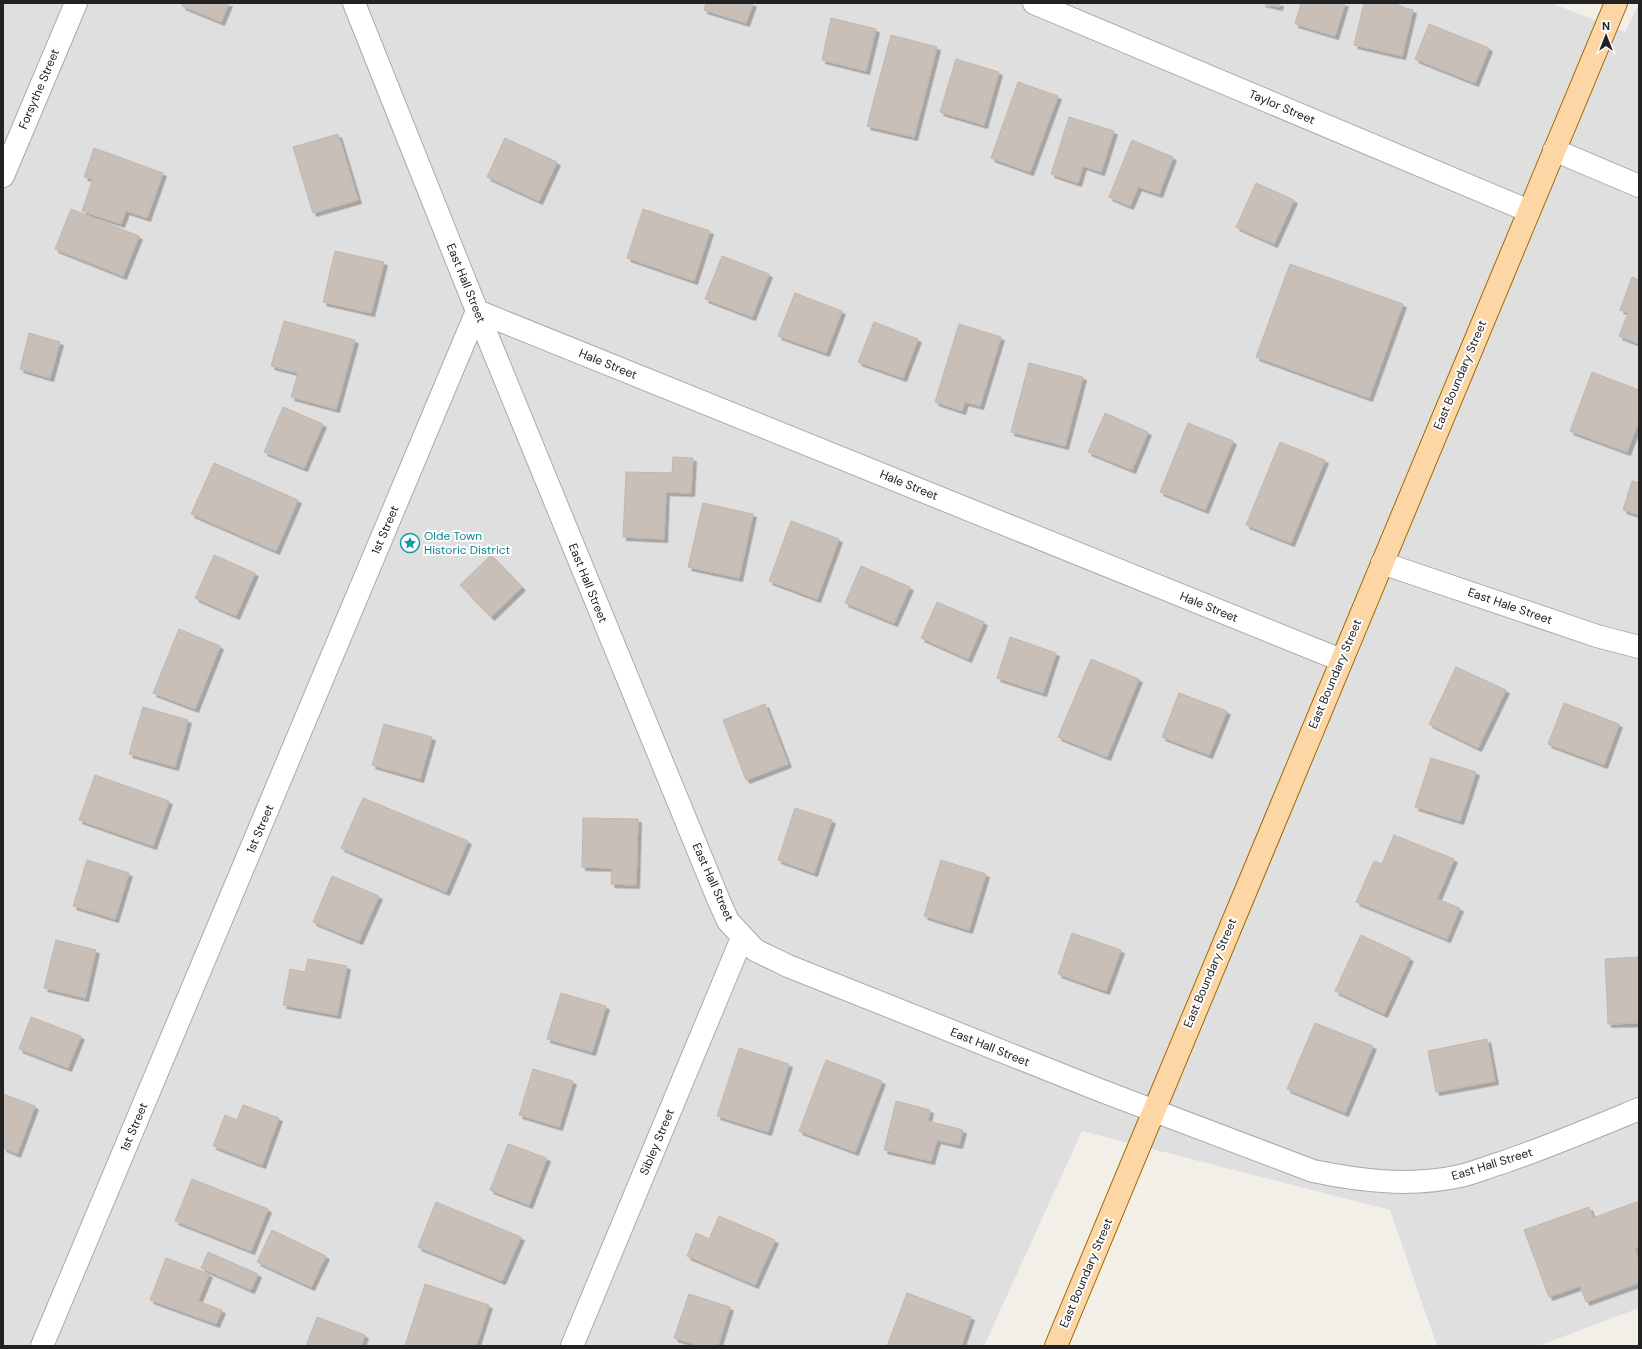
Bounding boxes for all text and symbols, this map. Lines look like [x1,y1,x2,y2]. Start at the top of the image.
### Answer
north arrow [1586,16,1626,56]
text: N [1602,19,1610,33]
street label: Forsythe Street [15,46,63,132]
street label: Taylor Street [1247,86,1318,128]
street label: East Hall Street [443,241,489,325]
street label: East Boundary Street [1430,318,1490,432]
street label: Hale Street [577,345,640,383]
street label: Hale Street [878,466,941,504]
street label: 1st Street [368,503,403,557]
place label: Olde Town Historic District [424,528,510,558]
place icon: Olde Town Historic District [399,532,421,554]
street label: East Hall Street [565,541,611,625]
street label: East Hale Street [1466,584,1555,628]
street label: Hale Street [1178,588,1241,626]
street label: East Boundary Street [1305,617,1365,731]
street label: 1st Street [243,802,278,856]
street label: East Hall Street [689,840,738,924]
street label: East Boundary Street [1180,916,1240,1030]
street label: East Hall Street [948,1024,1032,1070]
street label: 1st Street [117,1100,152,1154]
street label: Sibley Street [636,1106,678,1178]
street label: East Hall Street [1449,1144,1535,1184]
street label: East Boundary Street [1056,1216,1116,1330]

